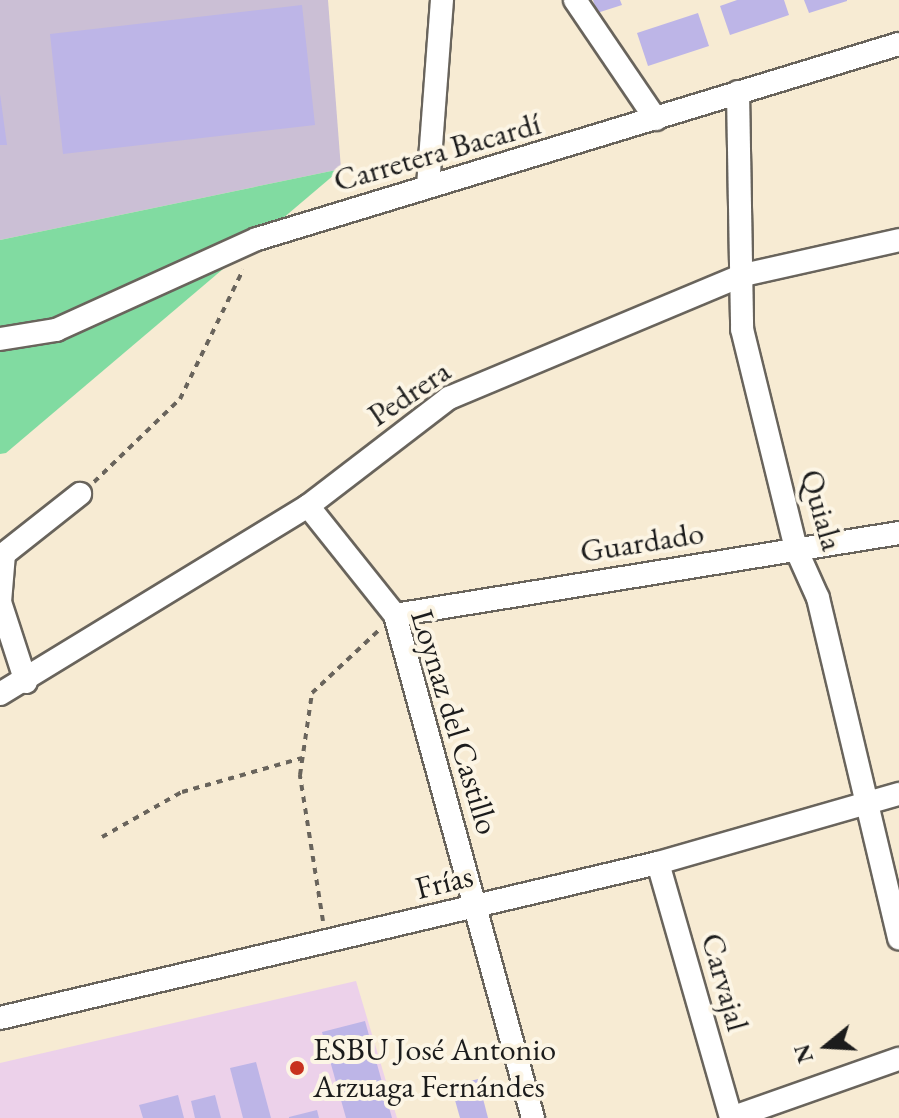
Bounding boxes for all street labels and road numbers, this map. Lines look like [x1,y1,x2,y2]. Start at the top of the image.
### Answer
street label: Carretera Bacardí [329,104,545,200]
street label: Pedrera [361,352,457,434]
street label: Quiala [792,465,852,555]
street label: Guardado [577,513,707,571]
street label: Loynaz del Castillo [403,605,507,839]
street label: Frías [411,856,477,908]
street label: Carvajal [693,929,757,1035]

